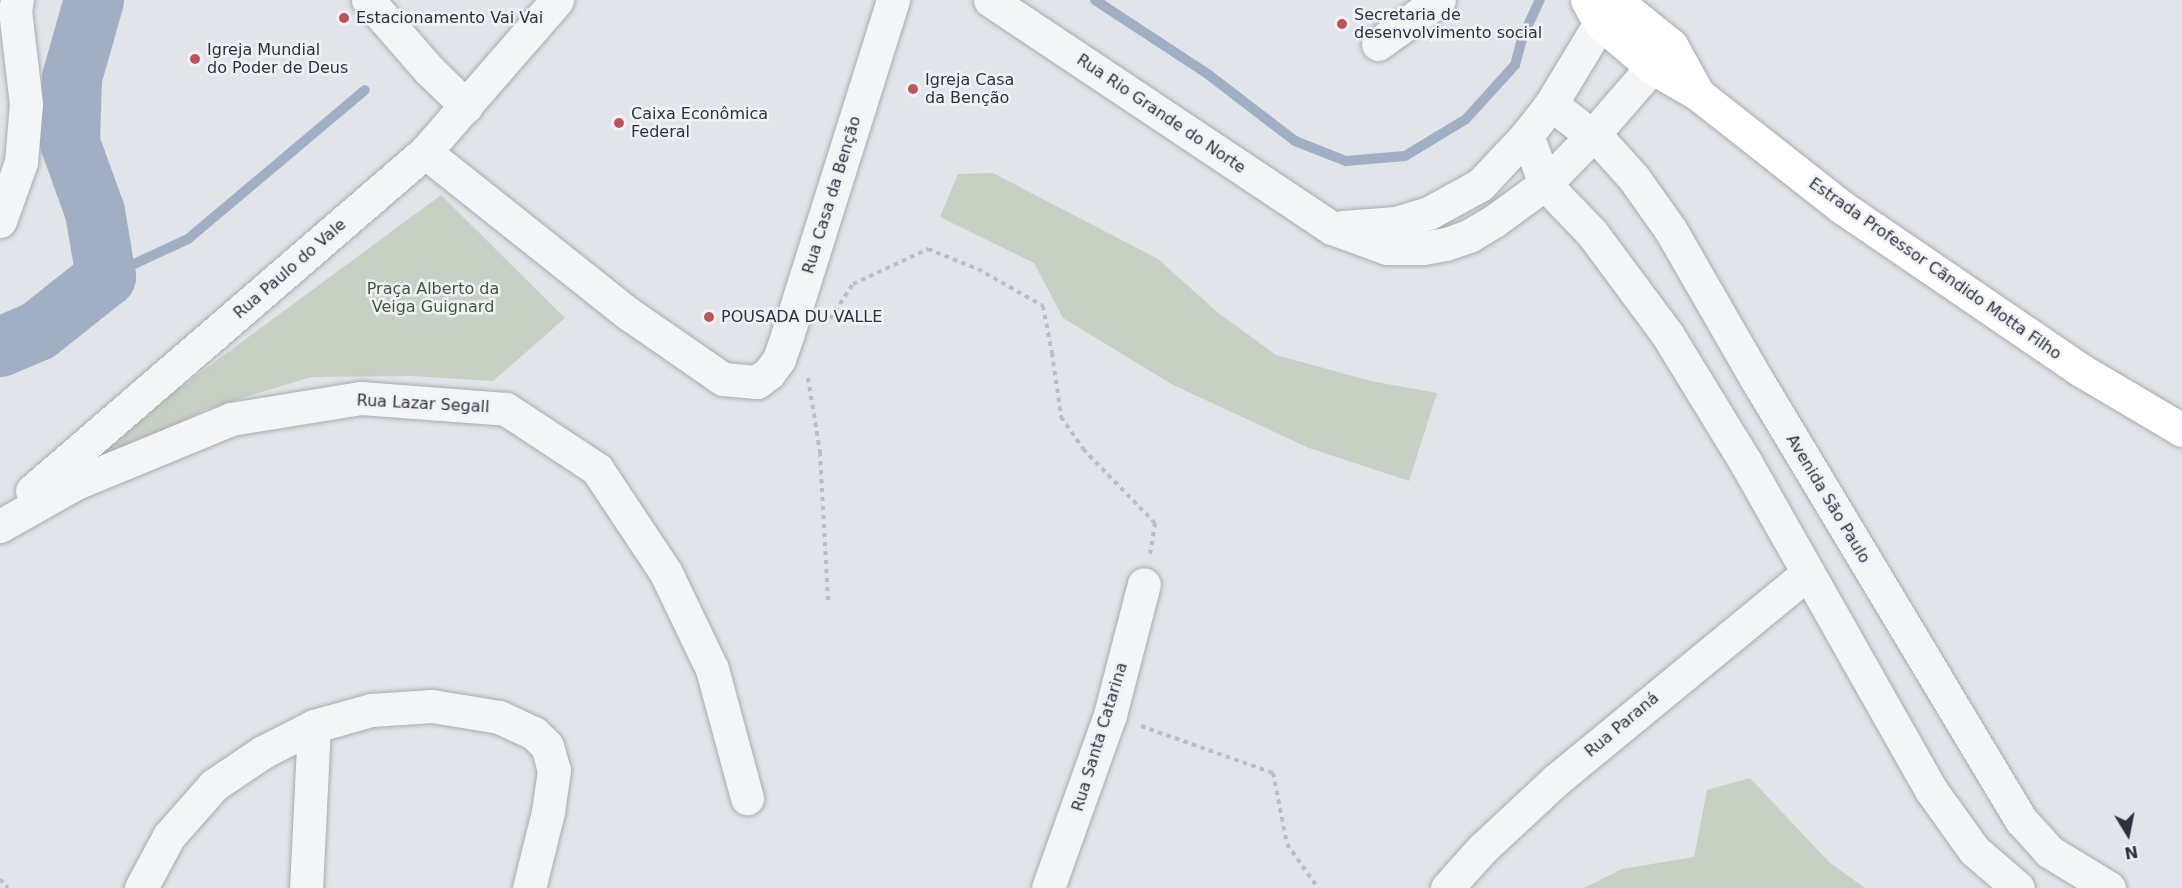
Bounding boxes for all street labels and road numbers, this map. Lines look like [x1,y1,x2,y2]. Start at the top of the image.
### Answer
street label: Rua Rio Grande do Norte [1073,50,1249,178]
street label: Rua Casa da Benção [799,114,865,276]
street label: Estrada Professor Cãndido Motta Filho [1805,174,2065,364]
street label: Rua Paulo do Vale [230,215,350,323]
street label: Rua Lazar Segall [356,391,490,417]
street label: Avenida São Paulo [1782,431,1874,567]
street label: Rua Santa Catarina [1068,660,1132,814]
street label: Rua Paraná [1581,689,1663,761]

